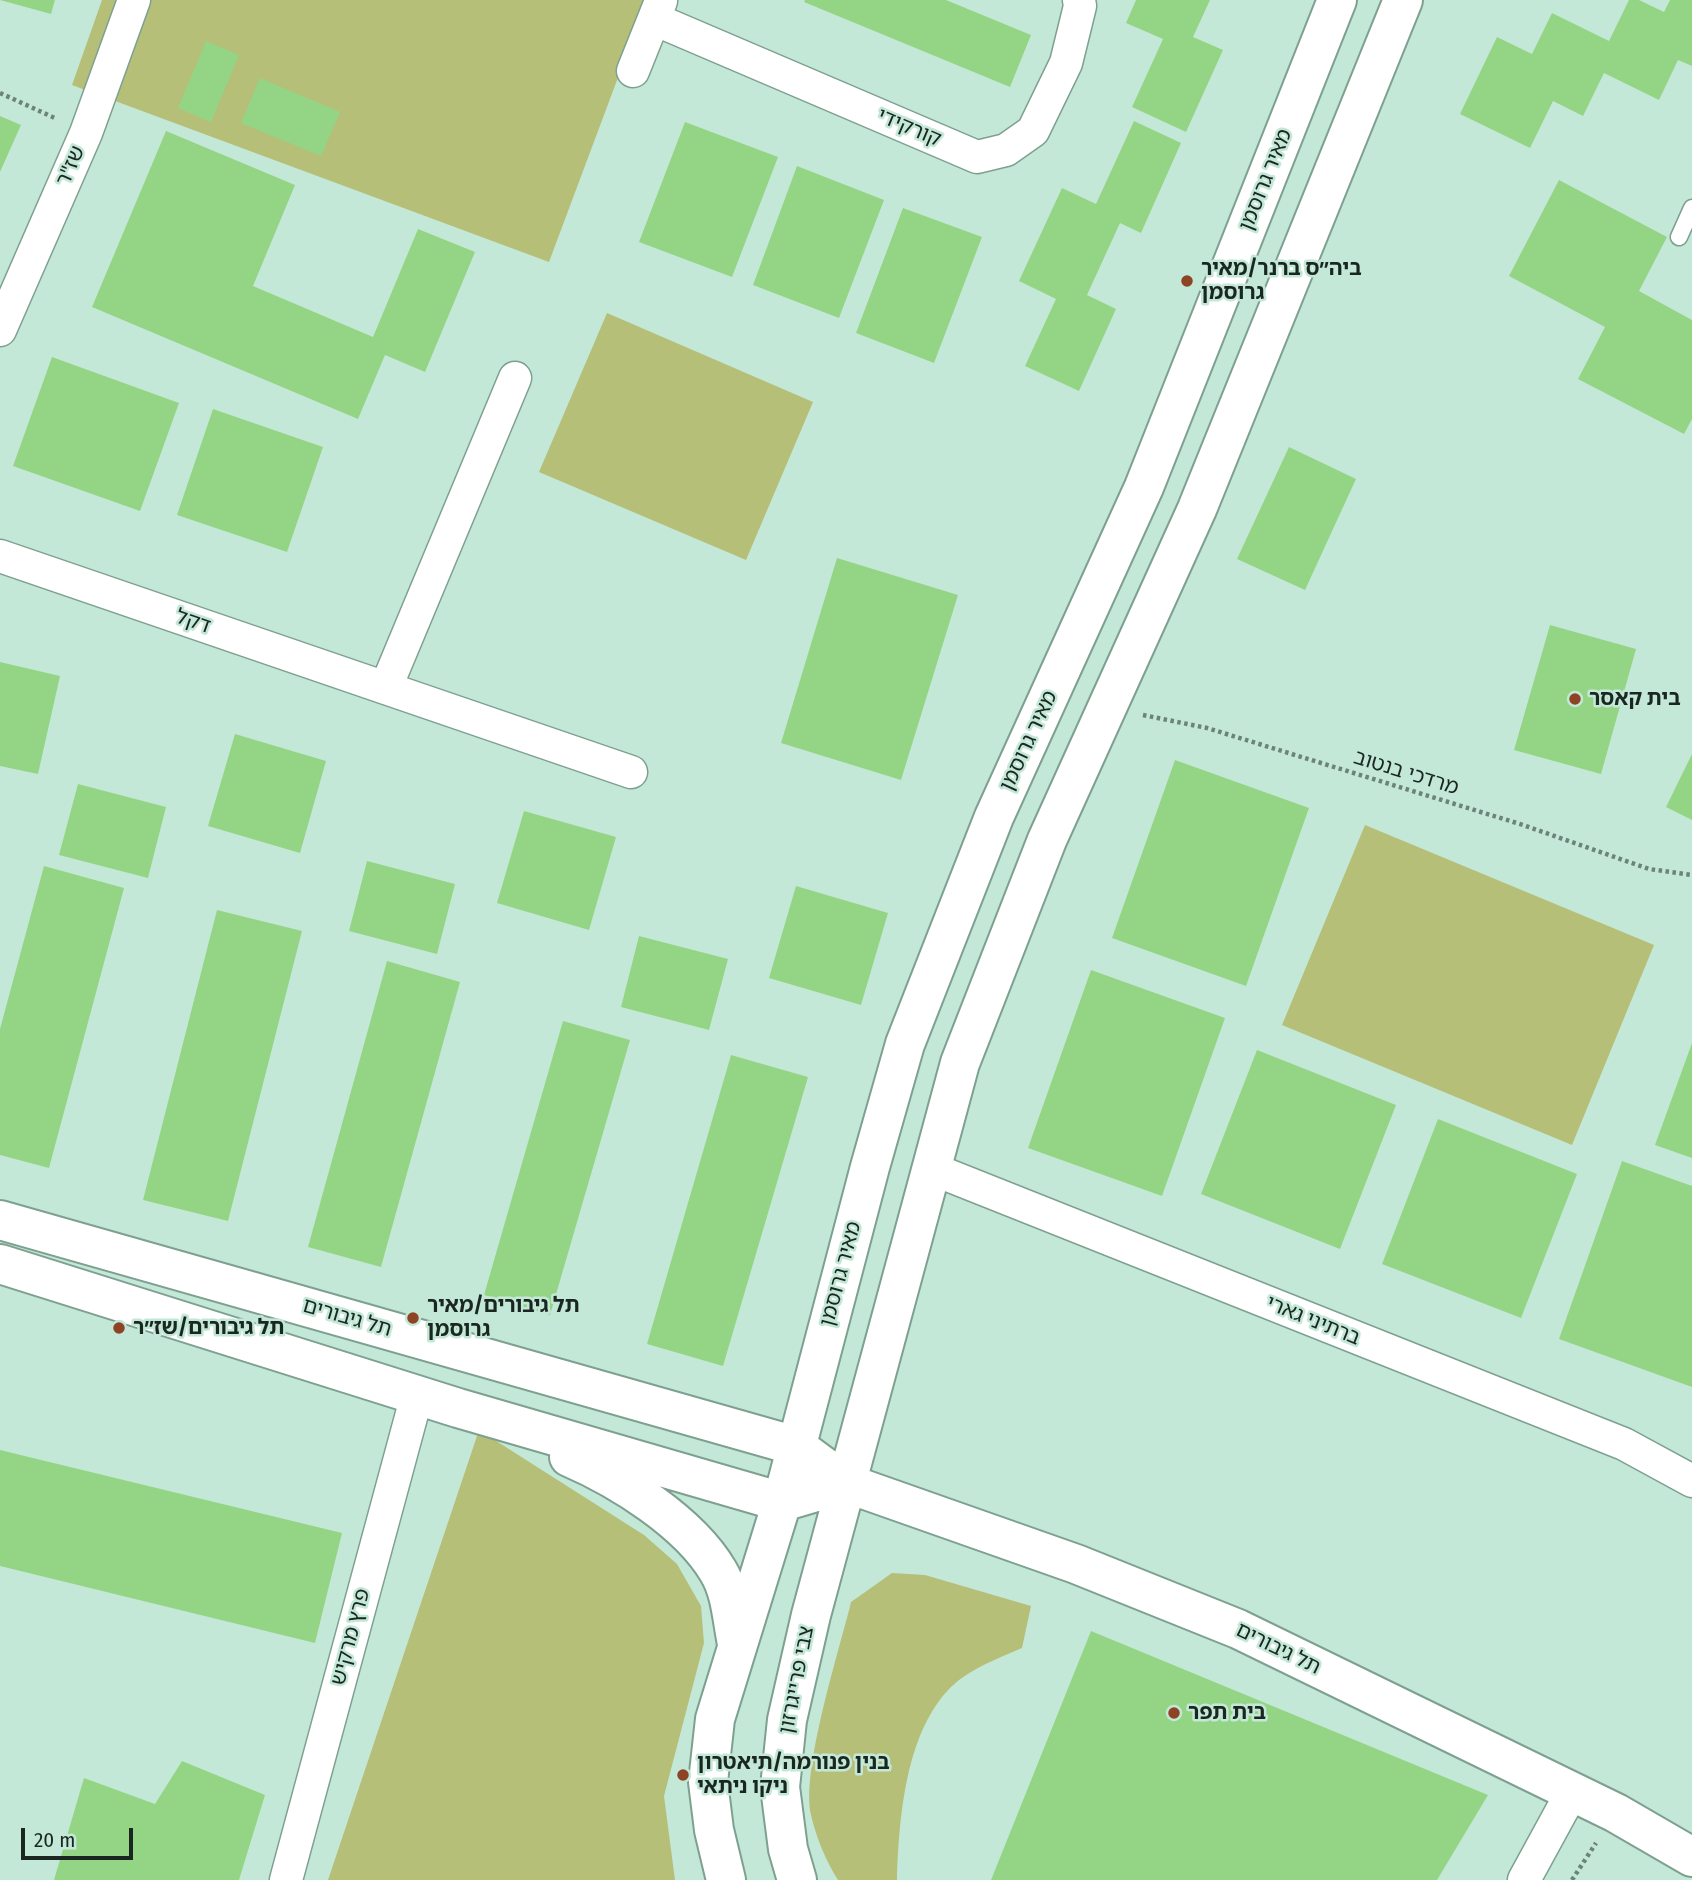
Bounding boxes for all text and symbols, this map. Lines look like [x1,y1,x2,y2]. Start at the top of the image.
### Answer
street label: קורקידי [873,103,945,153]
street label: מאיר גרוסמן [1234,125,1298,235]
street label: שז"ר [51,142,91,190]
place label: ביה״ס ברנר/מאיר גרוסמן [1201,256,1362,306]
marker: ביה״ס ברנר/מאיר גרוסמן [1179,273,1195,289]
street label: דקל [172,604,214,640]
place label: בית קאסר [1589,686,1681,712]
street label: מאיר גרוסמן [995,687,1063,795]
marker: בית קאסר [1567,691,1583,707]
street label: מרדכי בנטוב [1350,745,1462,801]
street label: מאיר גרוסמן [815,1219,867,1329]
street label: ברתיני גארי [1262,1291,1364,1351]
street label: תל גיבורים [300,1293,394,1343]
place label: תל גיבורים/מאיר גרוסמן [427,1293,580,1343]
marker: תל גיבורים/מאיר גרוסמן [405,1310,421,1326]
place label: תל גיבורים/שז״ר [133,1315,284,1341]
marker: תל גיבורים/שז״ר [111,1320,127,1336]
street label: פרץ מרקיש [326,1586,376,1688]
street label: תל גיבורים [1231,1618,1325,1680]
street label: צבי פרייגרזון [774,1624,820,1736]
place label: בית תפר [1188,1700,1266,1726]
marker: בית תפר [1166,1705,1182,1721]
place label: בנין פנורמה/תיאטרון ניקו ניתאי [697,1750,890,1800]
marker: בנין פנורמה/תיאטרון ניקו ניתאי [675,1767,691,1783]
scale bar [24,1814,136,1858]
text: 20 m [34,1827,75,1853]

